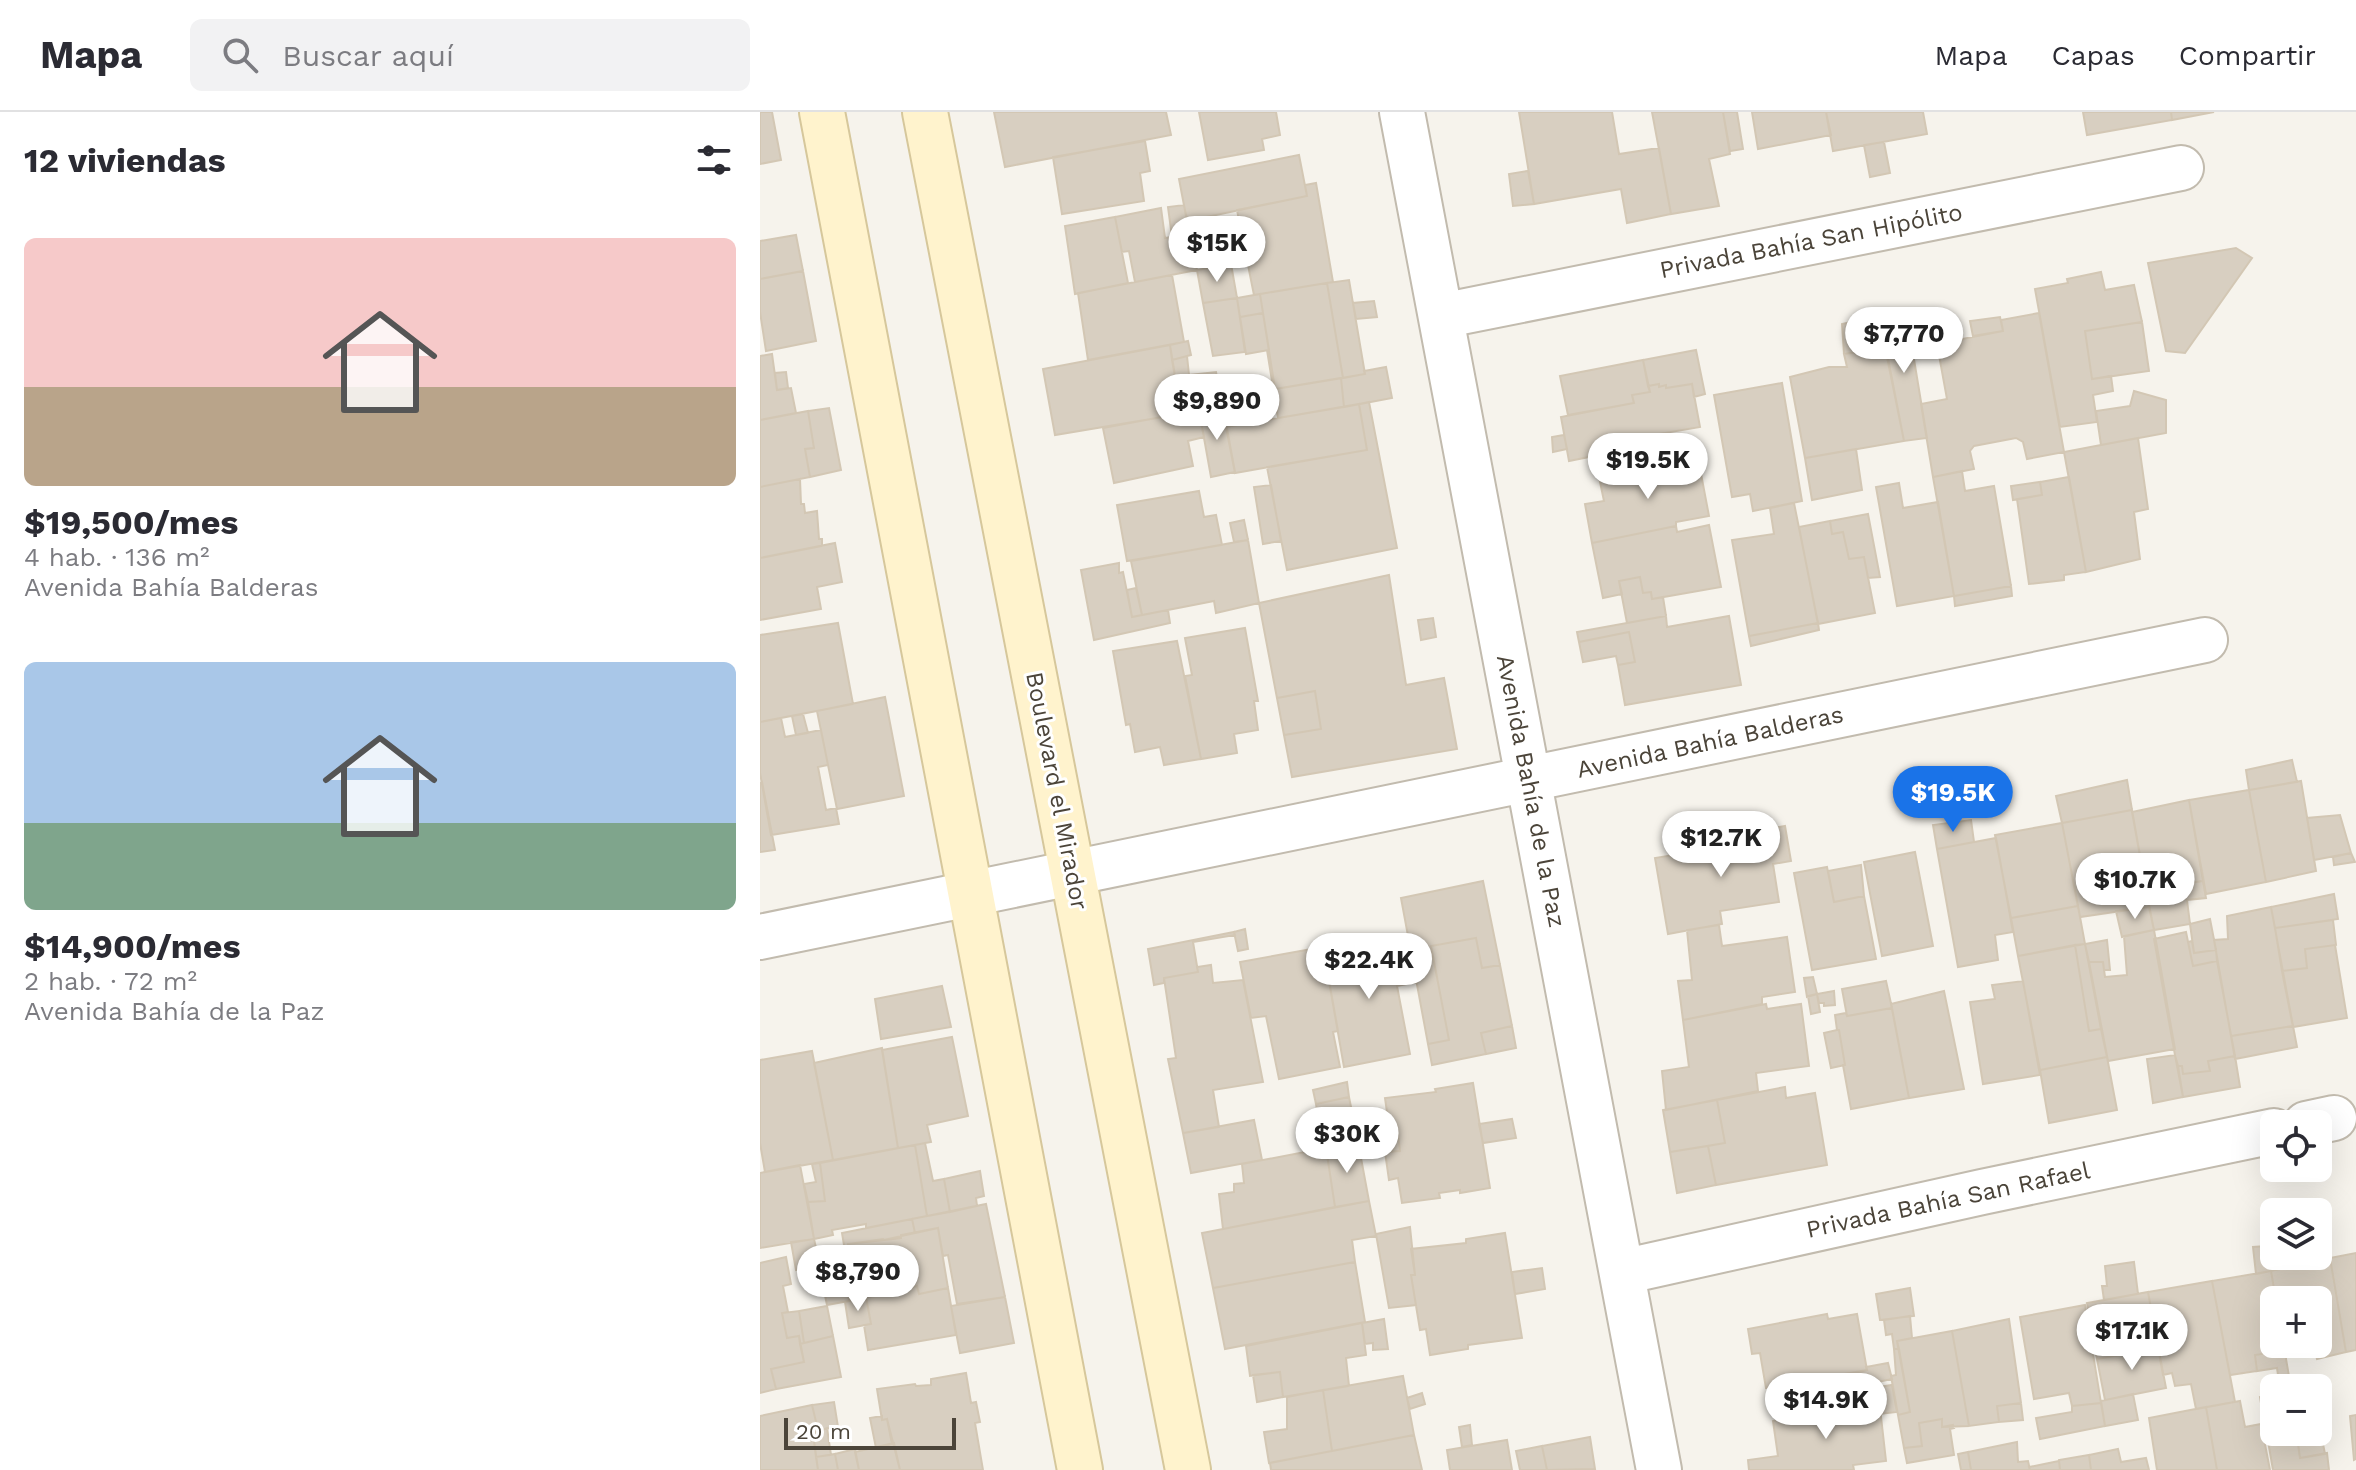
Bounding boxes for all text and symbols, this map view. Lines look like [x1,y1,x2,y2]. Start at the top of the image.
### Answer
search box [190,19,750,91]
text: Mapa [40,33,142,77]
icon: search [218,33,262,77]
text: Buscar aquí [282,38,454,73]
text: Mapa [1934,39,2007,72]
text: Capas [2051,39,2135,72]
text: Compartir [2179,39,2316,72]
icon: filters [692,138,736,182]
text: 12 viviendas [24,140,226,180]
street label: Privada Bahía San Hipólito [1657,198,1965,284]
pin: $15K [1170,216,1264,284]
text: $15K [1186,227,1248,257]
icon: home [308,290,452,434]
pin: $7,770 [1839,307,1969,375]
text: $7,770 [1863,318,1945,348]
pin: $9,890 [1152,374,1282,442]
text: $9,890 [1172,385,1262,415]
pin: $19.5K [1583,433,1713,501]
text: $19.5K [1606,444,1690,474]
text: $19,500/mes [24,502,238,542]
text: 4 hab. · 136 m² [24,542,210,572]
text: Avenida Bahía Balderas [24,572,318,602]
street label: Avenida Bahía de la Paz [1491,652,1571,930]
street label: Boulevard el Mirador [1020,670,1094,913]
street label: Avenida Bahía Balderas [1574,700,1846,784]
icon: home [308,714,452,858]
pin: $19.5K [1888,766,2018,834]
text: $19.5K [1911,777,1995,807]
pin: $12.7K [1656,811,1786,879]
text: $12.7K [1680,822,1762,852]
pin: $10.7K [2070,853,2200,921]
text: $10.7K [2094,864,2176,894]
text: $14,900/mes [24,926,241,966]
pin: $22.4K [1304,933,1434,1001]
text: $22.4K [1324,944,1414,974]
text: 2 hab. · 72 m² [24,966,197,996]
text: Avenida Bahía de la Paz [24,996,324,1026]
pin: $30K [1300,1107,1394,1175]
map controls [2260,1110,2332,1446]
button: locate [2260,1110,2332,1182]
text: $30K [1314,1118,1380,1148]
street label: Privada Bahía San Rafael [1804,1156,2093,1244]
button: layers [2260,1198,2332,1270]
pin: $8,790 [793,1245,923,1313]
text: $8,790 [815,1256,901,1286]
button: + [2260,1286,2332,1358]
pin: $17.1K [2067,1304,2197,1372]
text: $17.1K [2095,1315,2169,1345]
pin: $14.9K [1761,1373,1891,1441]
button: − [2260,1374,2332,1446]
text: $14.9K [1783,1384,1869,1414]
scale bar [784,1414,956,1450]
text: 20 m [796,1419,851,1444]

